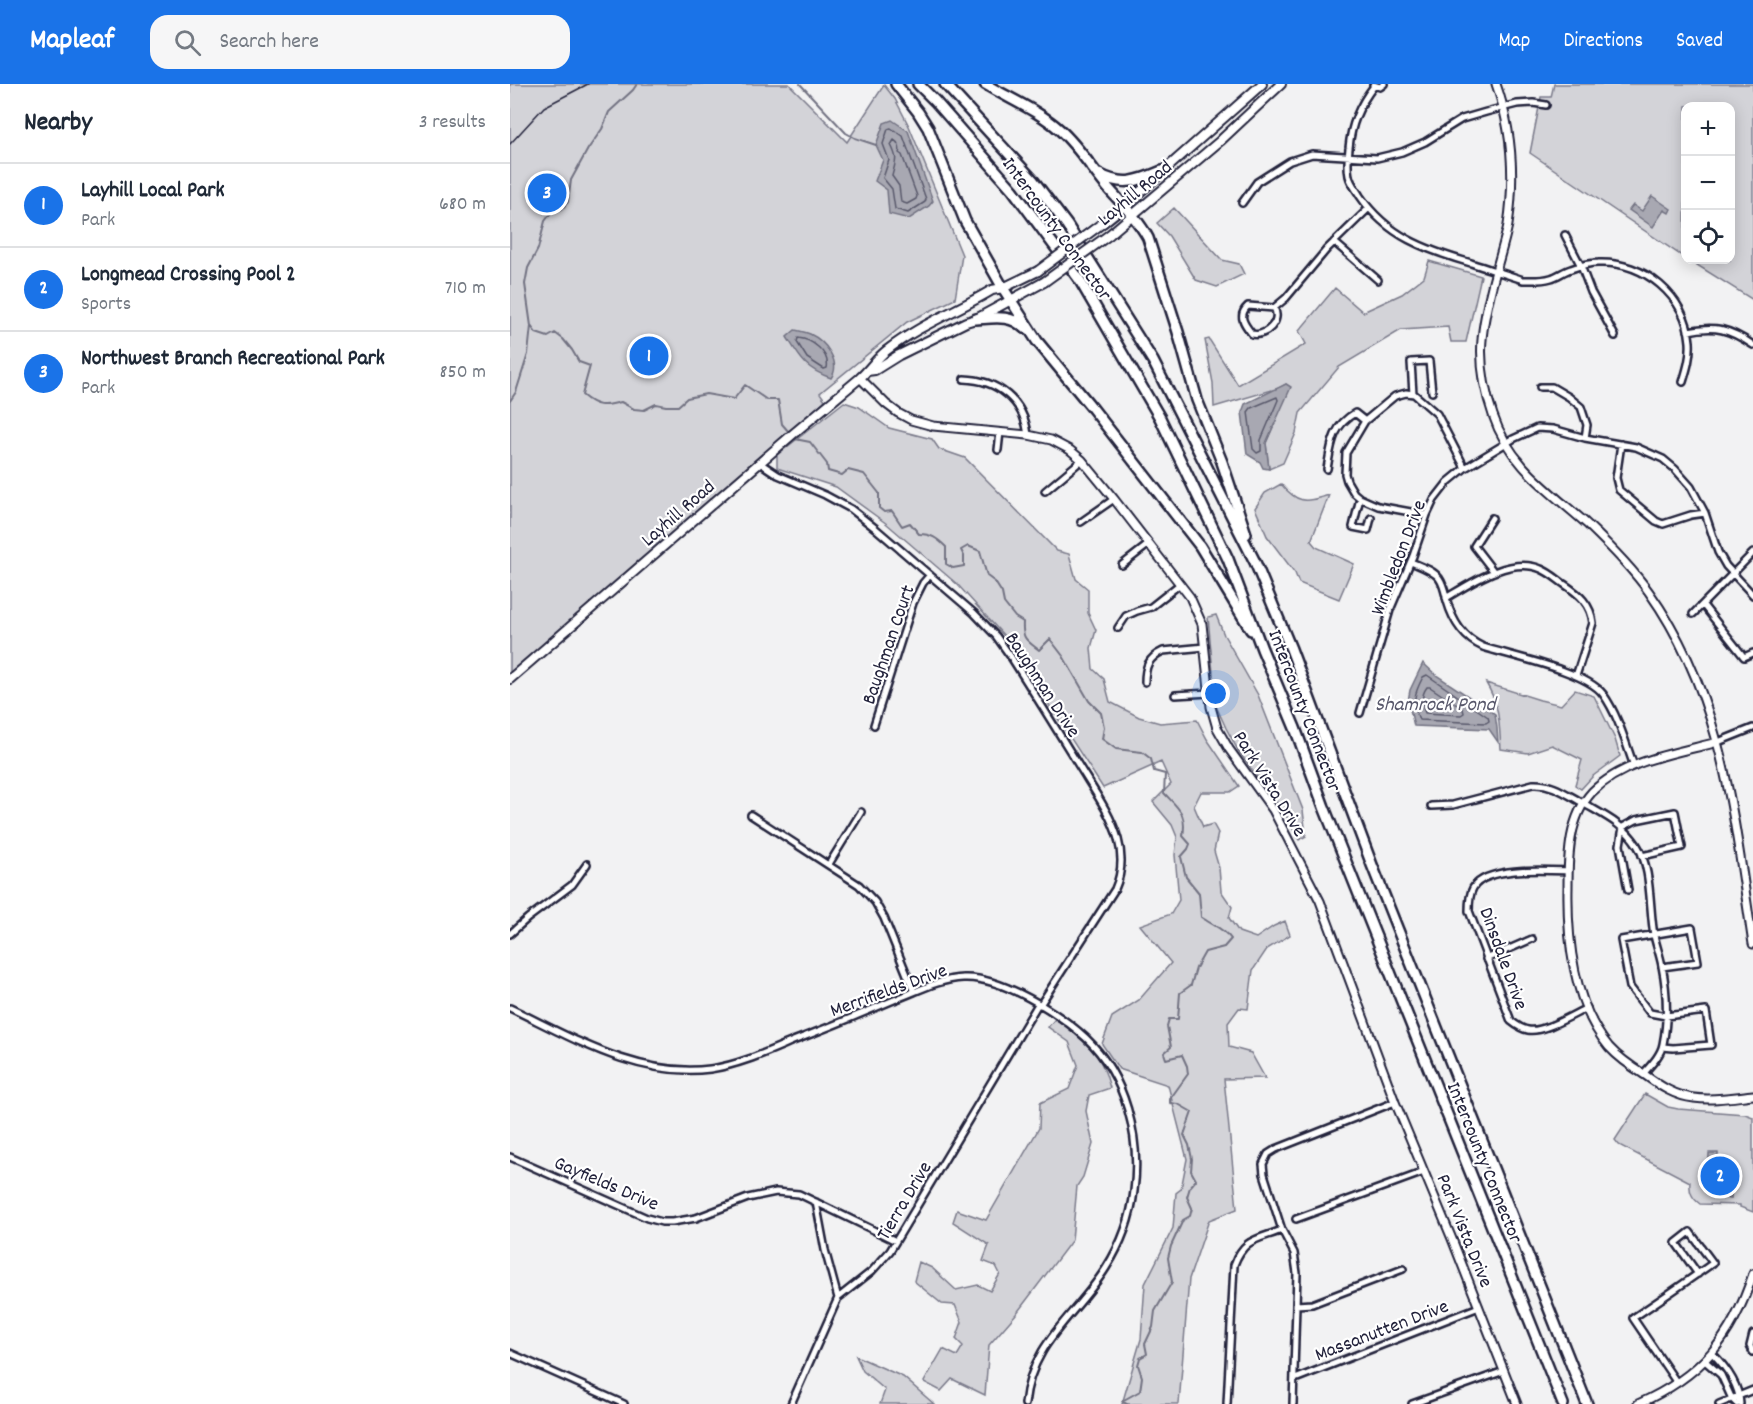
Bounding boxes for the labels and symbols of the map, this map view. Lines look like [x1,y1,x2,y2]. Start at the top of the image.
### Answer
street label: Intercounty Connector [994,152,1118,308]
street label: Layhill Road [1092,155,1179,234]
pin: 3 [528,170,567,216]
pin: 1 [630,334,668,378]
street label: Layhill Road [636,474,722,554]
street label: Wimbledon Drive [1365,496,1435,620]
street label: Baughman Court [856,582,923,708]
street label: Intercounty Connector [1259,626,1347,797]
street label: Baughman Drive [997,627,1086,744]
your location [1201,679,1230,708]
water label: Shamrock Pond [1375,691,1498,721]
street label: Park Vista Drive [1225,726,1312,843]
street label: Dinsdale Drive [1471,904,1534,1014]
street label: Merrifields Drive [827,958,952,1026]
street label: Intercounty Connector [1438,1078,1529,1249]
street label: Gayfields Drive [549,1150,663,1219]
pin: 2 [1700,1154,1740,1198]
street label: Tierra Drive [871,1157,940,1246]
street label: Park Vista Drive [1428,1170,1499,1292]
street label: Massanutten Drive [1311,1293,1453,1370]

